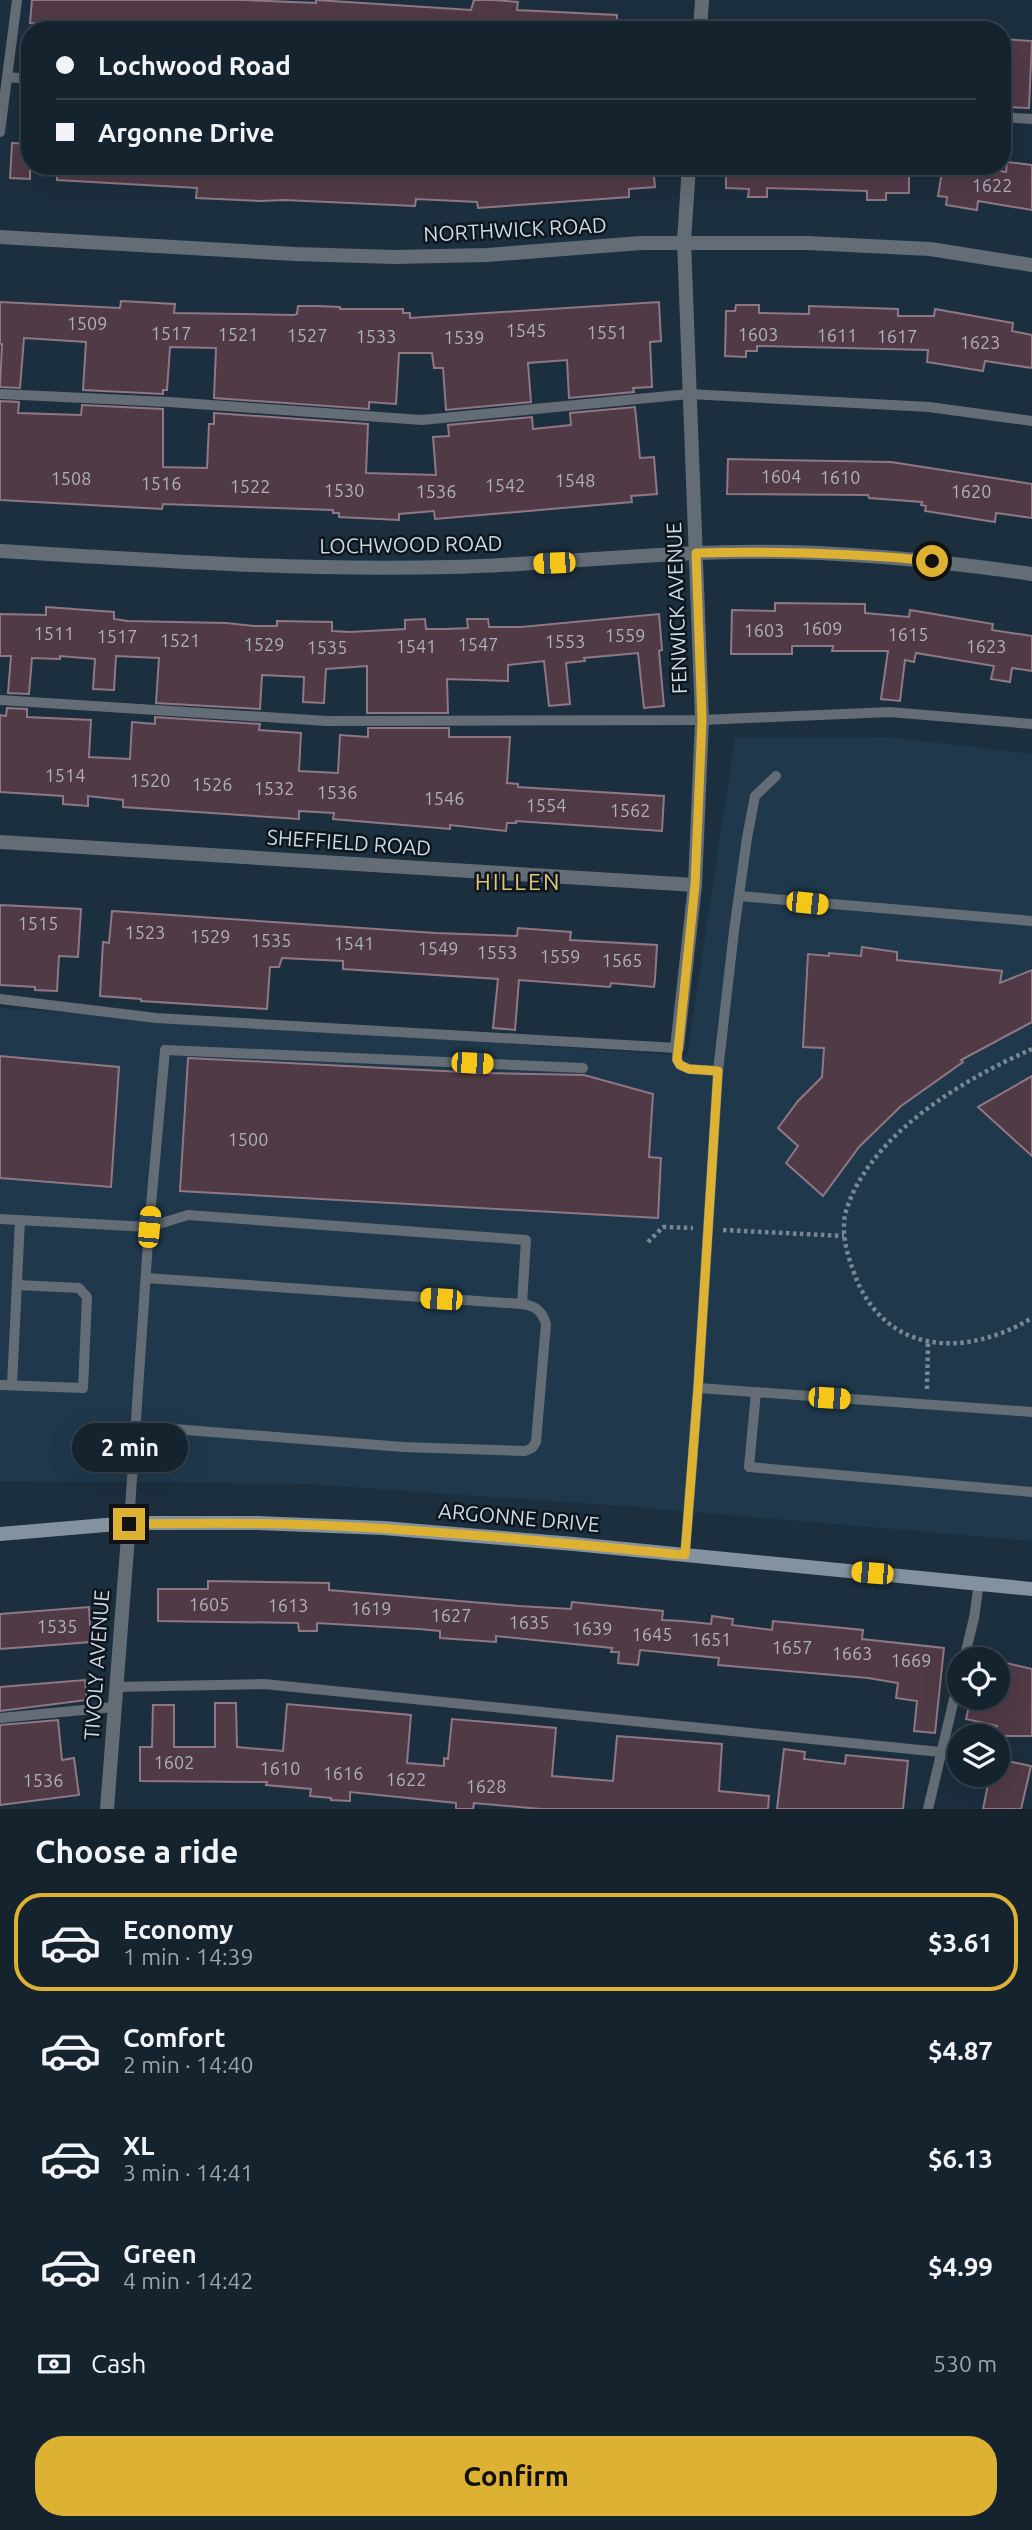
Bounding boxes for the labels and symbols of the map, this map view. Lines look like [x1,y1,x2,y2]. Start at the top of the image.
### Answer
house number: 1622 [972,175,1012,195]
street label: NORTHWICK ROAD [423,212,607,246]
house number: 1509 [67,313,107,333]
house number: 1545 [506,320,546,340]
house number: 1551 [587,322,627,342]
house number: 1517 [151,323,191,343]
house number: 1521 [218,324,258,344]
house number: 1603 [738,324,778,344]
house number: 1527 [287,325,327,345]
house number: 1611 [817,325,857,345]
house number: 1533 [356,326,396,346]
house number: 1617 [877,326,917,346]
house number: 1539 [444,327,484,347]
house number: 1623 [960,332,1000,352]
house number: 1604 [761,466,801,486]
house number: 1610 [820,467,860,487]
house number: 1508 [51,468,91,488]
house number: 1548 [555,470,595,490]
house number: 1516 [141,473,181,493]
house number: 1542 [485,475,525,495]
house number: 1522 [230,476,270,496]
house number: 1530 [324,480,364,500]
house number: 1536 [416,481,456,501]
house number: 1620 [951,481,991,501]
street label: FENWICK AVENUE [661,522,691,694]
street label: LOCHWOOD ROAD [319,530,503,558]
route start [916,545,948,577]
car [533,552,576,574]
house number: 1609 [802,618,842,638]
house number: 1603 [744,620,784,640]
house number: 1511 [34,623,74,643]
house number: 1615 [888,624,928,644]
house number: 1559 [605,625,645,645]
house number: 1517 [97,626,137,646]
house number: 1521 [160,630,200,650]
house number: 1553 [545,631,585,651]
house number: 1529 [244,634,284,654]
house number: 1547 [458,634,498,654]
house number: 1541 [396,636,436,656]
house number: 1623 [966,636,1006,656]
house number: 1535 [307,637,347,657]
house number: 1514 [45,765,85,785]
house number: 1520 [130,770,170,790]
house number: 1526 [192,774,232,794]
house number: 1532 [254,778,294,798]
house number: 1536 [317,782,357,802]
house number: 1546 [424,788,464,808]
house number: 1554 [526,795,566,815]
house number: 1562 [610,800,650,820]
street label: SHEFFIELD ROAD [266,824,432,860]
district label: HILLEN [475,869,561,894]
car [786,890,829,916]
house number: 1515 [18,913,58,933]
house number: 1523 [125,922,165,942]
house number: 1529 [190,926,230,946]
house number: 1535 [251,930,291,950]
house number: 1541 [334,933,374,953]
house number: 1549 [418,938,458,958]
house number: 1553 [477,942,517,962]
house number: 1559 [540,946,580,966]
house number: 1565 [602,950,642,970]
car [451,1051,494,1075]
house number: 1500 [228,1129,268,1149]
car [137,1205,162,1249]
car [420,1287,463,1311]
car [808,1386,851,1410]
callout: 2 min [71,1422,187,1472]
street label: ARGONNE DRIVE [437,1498,601,1536]
route end [113,1508,145,1540]
car [851,1561,894,1585]
street label: TIVOLY AVENUE [79,1589,113,1741]
house number: 1605 [189,1594,229,1614]
house number: 1613 [268,1595,308,1615]
house number: 1619 [351,1598,391,1618]
house number: 1627 [431,1605,471,1625]
house number: 1635 [509,1612,549,1632]
house number: 1535 [37,1616,77,1636]
house number: 1639 [572,1618,612,1638]
house number: 1645 [632,1624,672,1644]
house number: 1651 [691,1629,731,1649]
house number: 1657 [772,1637,812,1657]
house number: 1663 [832,1643,872,1663]
house number: 1669 [891,1650,931,1670]
house number: 1602 [154,1752,194,1772]
house number: 1610 [260,1758,300,1778]
house number: 1616 [323,1763,363,1783]
house number: 1622 [386,1769,426,1789]
house number: 1536 [23,1770,63,1790]
house number: 1628 [466,1776,506,1796]

